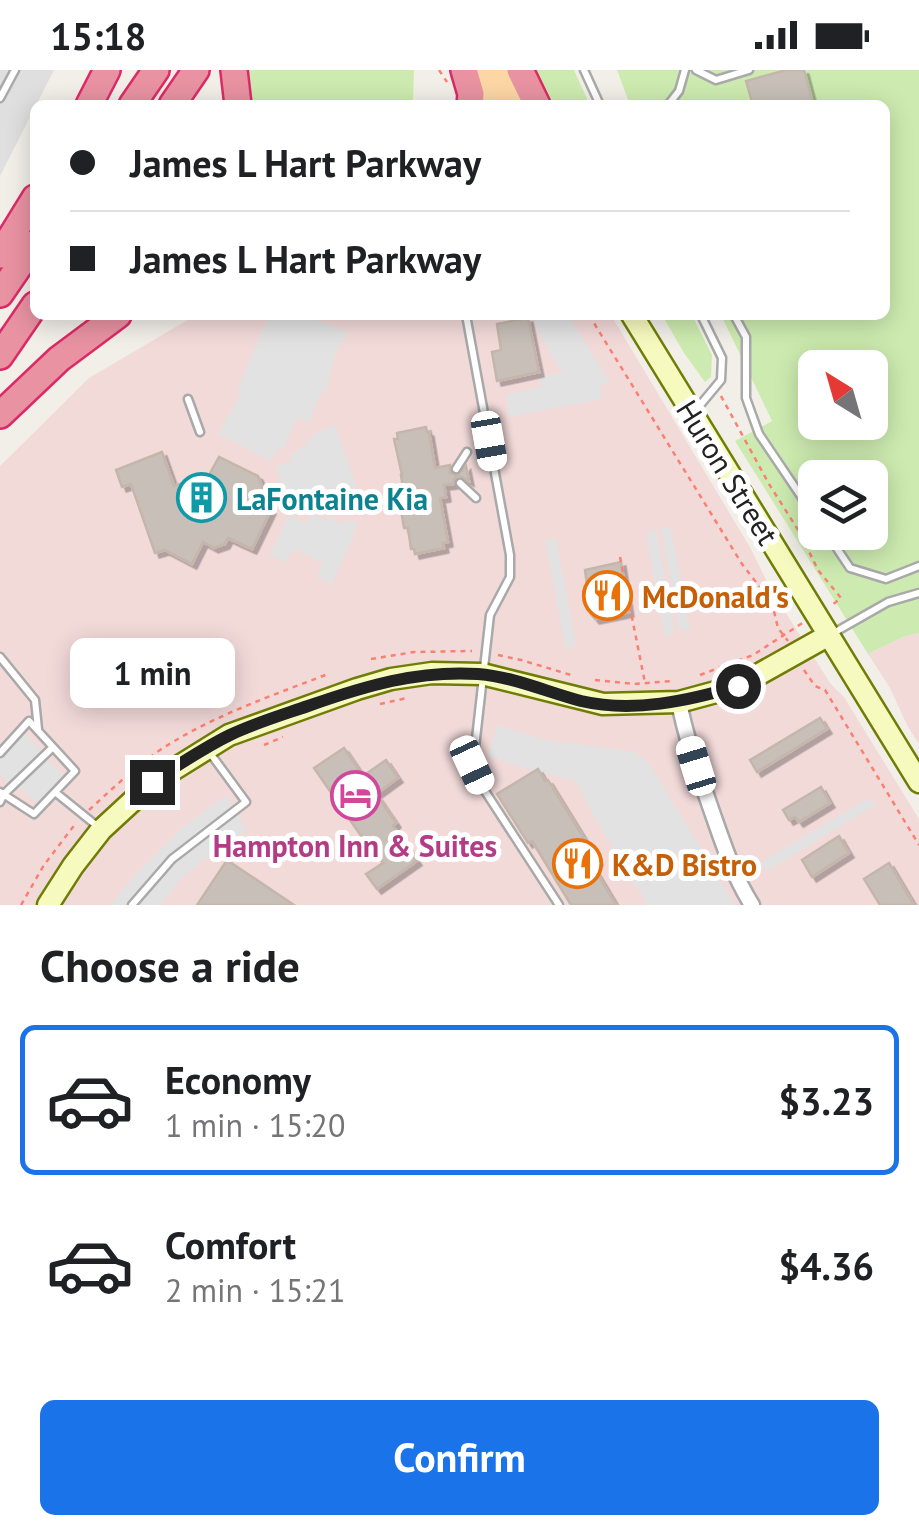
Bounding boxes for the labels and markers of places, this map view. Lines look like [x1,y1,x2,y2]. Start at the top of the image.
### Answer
building icon: LaFontaine Kia [175,472,227,524]
place label: LaFontaine Kia [236,479,428,518]
restaurant icon: McDonald's [581,570,633,622]
place label: McDonald's [642,577,789,616]
hotel icon: Hampton Inn & Suites [329,770,381,822]
place label: Hampton Inn & Suites [213,826,497,865]
restaurant icon: K&D Bistro [551,838,603,890]
place label: K&D Bistro [612,845,757,884]

